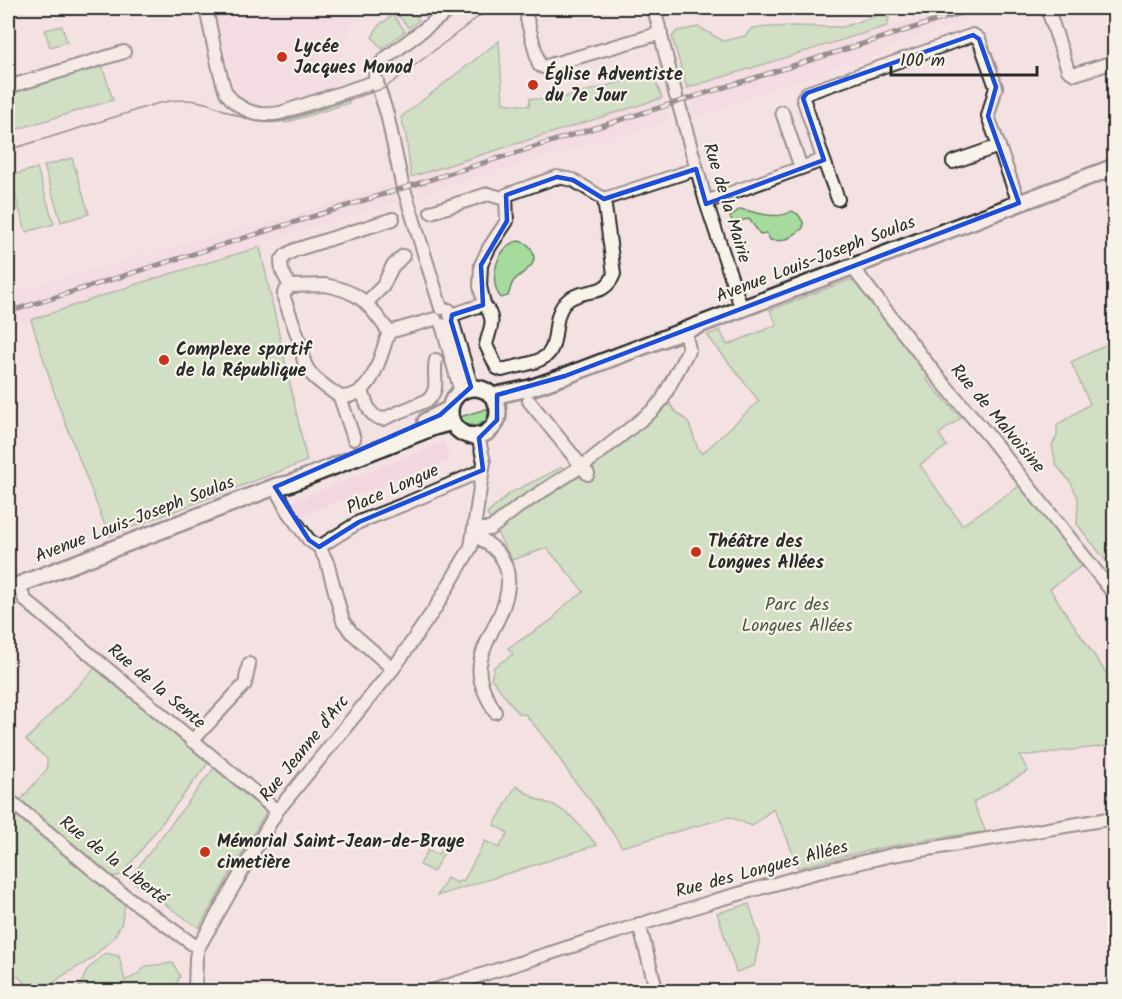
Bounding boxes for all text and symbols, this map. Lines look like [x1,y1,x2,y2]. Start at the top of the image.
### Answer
place label: Lycée Jacques Monod [294,33,413,83]
scale bar [891,39,1036,77]
text: 100 m [900,47,945,76]
marker: Lycée Jacques Monod [275,50,289,64]
place label: Église Adventiste du 7e Jour [545,61,683,111]
marker: Église Adventiste du 7e Jour [526,78,540,92]
street label: Rue de la Mairie [694,139,758,267]
street label: Avenue Louis-Joseph Soulas [712,208,920,311]
place label: Complexe sportif de la République [176,336,313,386]
marker: Complexe sportif de la République [157,353,171,367]
street label: Rue de Malvoisine [942,358,1052,480]
street label: Place Longue [342,457,444,523]
street label: Avenue Louis-Joseph Soulas [31,468,239,571]
place label: Théâtre des Longues Allées [708,528,824,578]
marker: Théâtre des Longues Allées [689,545,703,559]
park label: Parc des Longues Allées [741,591,853,641]
street label: Rue de la Sente [100,637,212,737]
street label: Rue Jeanne d'Arc [253,689,357,809]
street label: Rue de la Liberté [52,809,175,914]
place label: Mémorial Saint-Jean-de-Braye cimetière [217,828,465,878]
street label: Rue des Longues Allées [672,833,852,907]
marker: Mémorial Saint-Jean-de-Braye cimetière [198,845,212,859]

